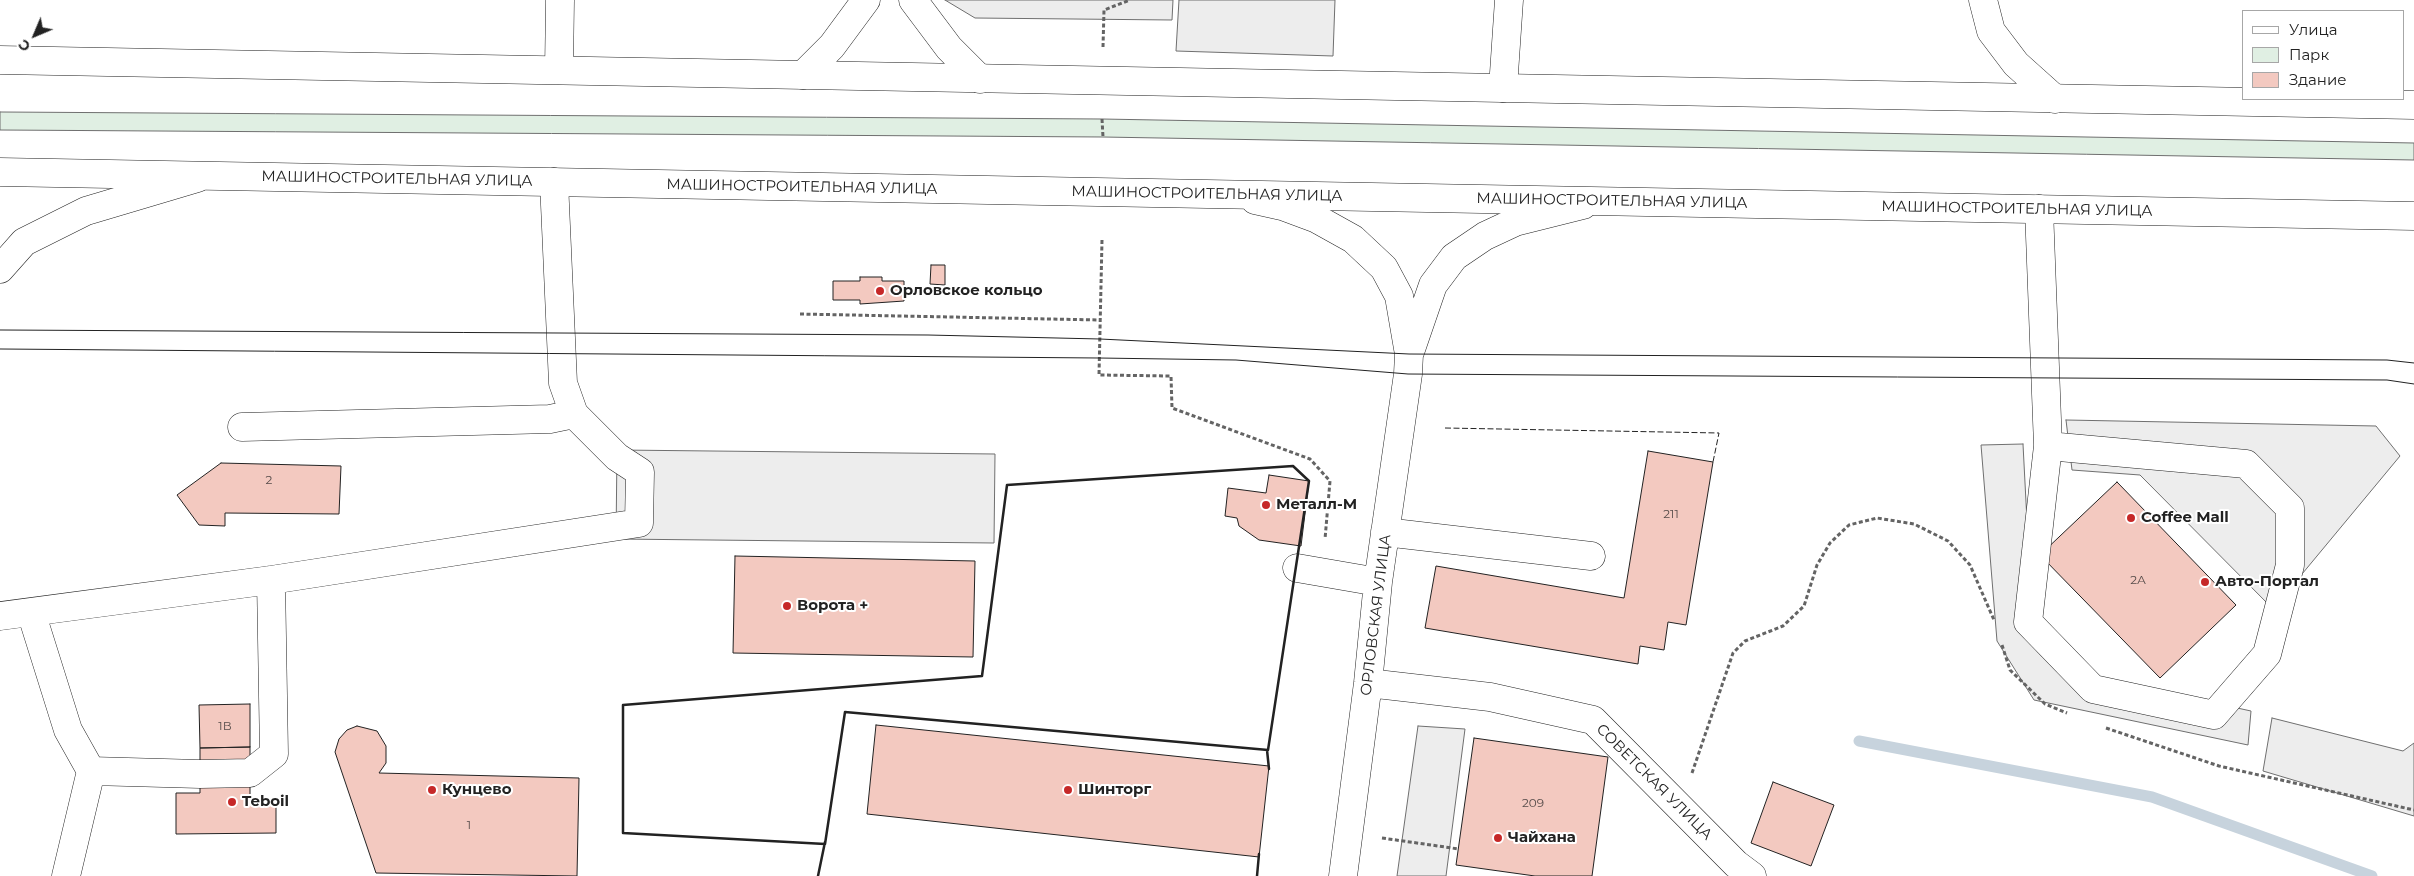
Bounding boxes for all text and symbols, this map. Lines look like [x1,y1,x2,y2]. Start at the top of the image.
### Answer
north arrow [10,10,60,60]
legend [2242,10,2404,100]
text: Улица [2289,20,2337,39]
text: С [14,36,34,56]
text: Парк [2289,45,2329,64]
text: Здание [2289,70,2347,89]
street label: МАШИНОСТРОИТЕЛЬНАЯ УЛИЦА [261,168,533,190]
street label: МАШИНОСТРОИТЕЛЬНАЯ УЛИЦА [666,176,938,198]
street label: МАШИНОСТРОИТЕЛЬНАЯ УЛИЦА [1071,183,1343,205]
street label: МАШИНОСТРОИТЕЛЬНАЯ УЛИЦА [1476,190,1748,212]
street label: МАШИНОСТРОИТЕЛЬНАЯ УЛИЦА [1881,198,2153,220]
place label: Орловское кольцо [890,282,1043,300]
marker: Орловское кольцо [874,285,886,297]
house number: 2 [266,473,272,487]
place label: Металл-М [1276,496,1357,514]
marker: Металл-М [1260,499,1272,511]
house number: 211 [1663,507,1679,521]
place label: Coffee Mall [2141,509,2229,527]
marker: Coffee Mall [2125,512,2137,524]
street label: ОРЛОВСКАЯ УЛИЦА [1357,533,1395,697]
house number: 2А [2130,573,2146,587]
place label: Авто-Портал [2215,573,2319,591]
marker: Авто-Портал [2199,576,2211,588]
place label: Ворота + [797,597,868,615]
marker: Ворота + [781,600,793,612]
house number: 1В [218,719,232,733]
street label: СОВЕТСКАЯ УЛИЦА [1592,720,1716,844]
place label: Кунцево [442,781,511,799]
place label: Шинторг [1078,781,1151,799]
marker: Кунцево [426,784,438,796]
marker: Шинторг [1062,784,1074,796]
place label: Teboil [242,793,289,811]
marker: Teboil [226,796,238,808]
house number: 209 [1522,796,1544,810]
house number: 1 [467,818,471,832]
place label: Чайхана [1508,829,1576,847]
marker: Чайхана [1492,832,1504,844]

